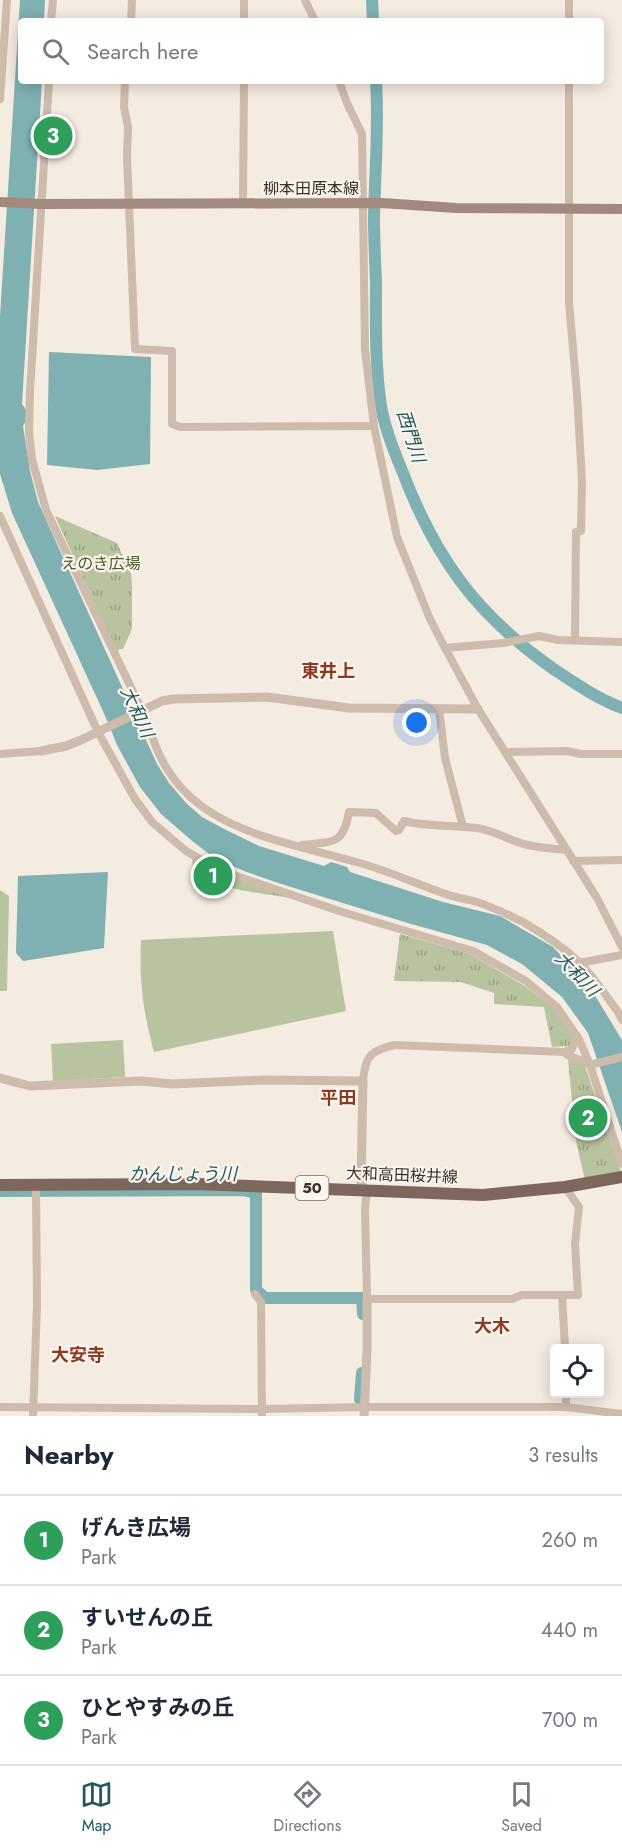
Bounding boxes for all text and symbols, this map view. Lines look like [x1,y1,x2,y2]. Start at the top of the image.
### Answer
search box [18,18,604,84]
icon: search [39,35,72,68]
text: Search here [87,35,198,67]
pin: 3 [34,114,72,158]
street label: 柳本田原本線 [263,177,359,200]
water label: 西門川 [390,406,432,468]
park label: えのき広場 [61,552,141,575]
district label: 東井上 [301,658,355,684]
water label: 大和川 [114,682,161,744]
your location [402,708,431,737]
pin: 1 [194,854,232,898]
water label: 大和川 [549,946,606,1004]
district label: 平田 [320,1085,356,1111]
pin: 2 [568,1096,608,1140]
water label: かんじょう川 [129,1161,239,1187]
street label: 大和高田桜井線 [346,1162,458,1188]
road number: 50 [296,1176,328,1200]
district label: 大木 [474,1313,510,1339]
district label: 大安寺 [51,1342,105,1368]
map controls [550,1344,604,1398]
button: locate [550,1344,604,1398]
text: Nearby [24,1436,113,1474]
text: 3 results [528,1441,598,1470]
text: げんき広場 [81,1511,191,1543]
text: 1 [38,1526,49,1555]
text: 260 m [542,1526,598,1555]
text: Park [81,1543,117,1572]
text: すいせんの丘 [81,1601,213,1633]
text: 2 [37,1616,50,1645]
text: 440 m [541,1616,598,1645]
text: Park [81,1633,117,1662]
text: ひとやすみの丘 [81,1691,234,1723]
text: 3 [37,1706,50,1735]
text: 700 m [542,1706,598,1735]
text: Park [81,1723,117,1752]
tab: Map [80,1778,113,1837]
tab: Directions [273,1778,341,1837]
tab: Saved [501,1778,542,1837]

